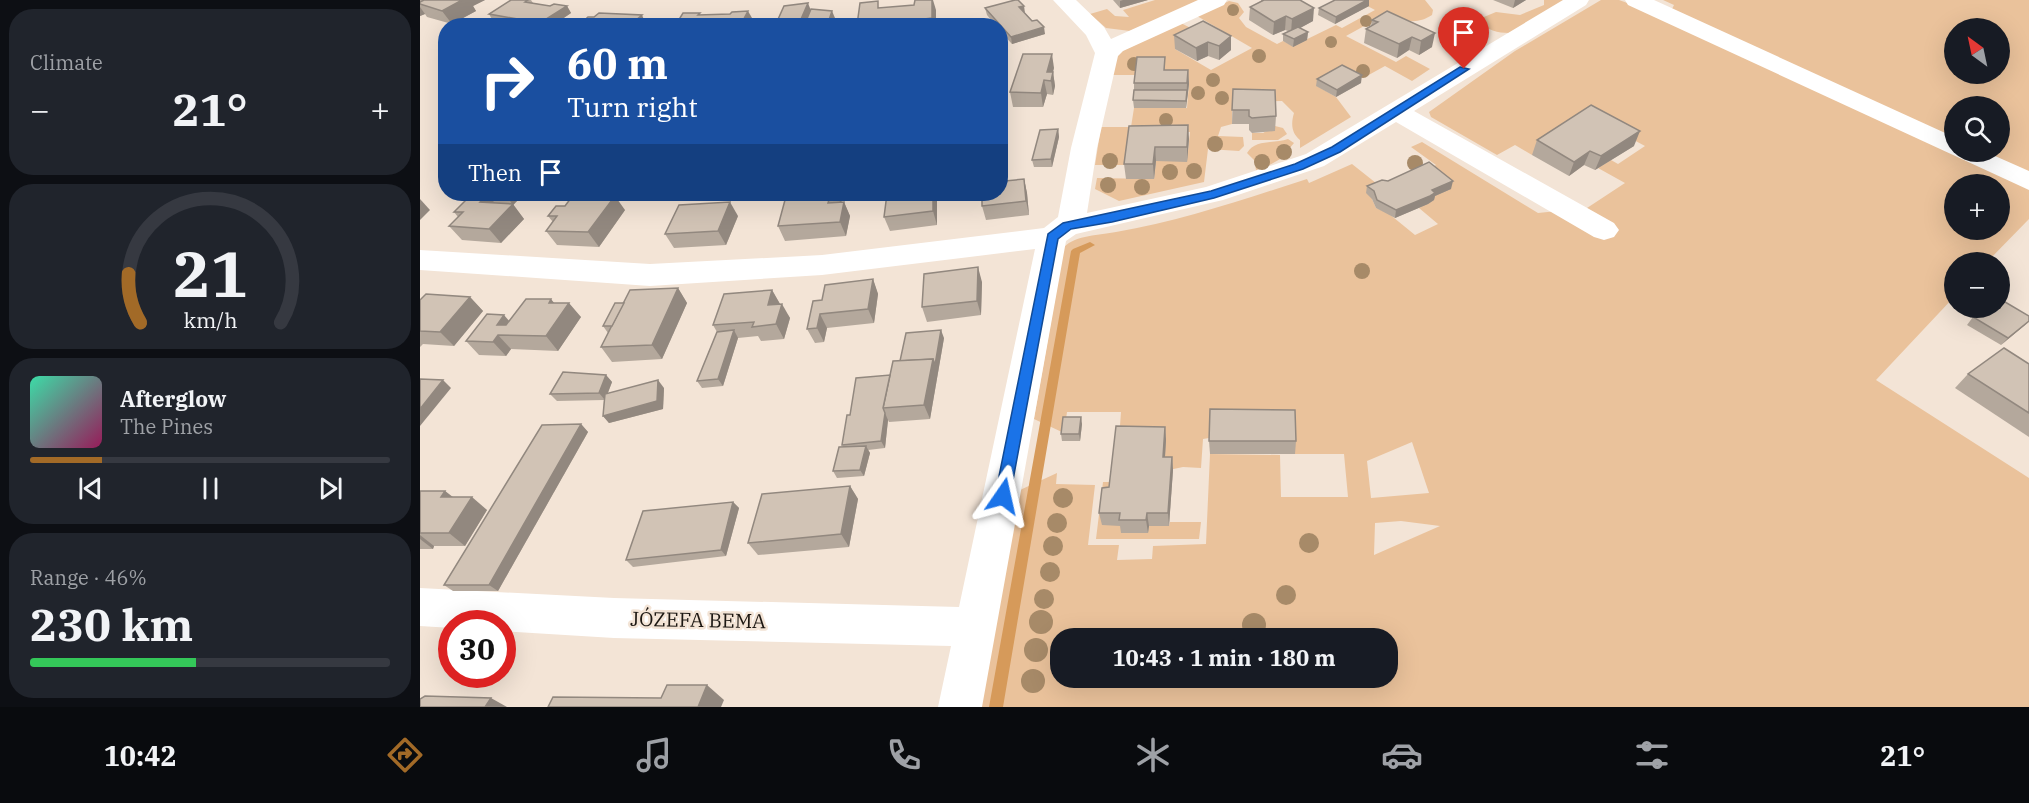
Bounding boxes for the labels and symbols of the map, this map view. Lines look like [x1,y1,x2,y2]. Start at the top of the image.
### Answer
pin [1438,7,1489,69]
north arrow [1944,18,2010,84]
position arrow [971,464,1035,528]
street label: JÓZEFA BEMA [630,605,766,634]
speed limit sign: 30 [438,610,516,688]

